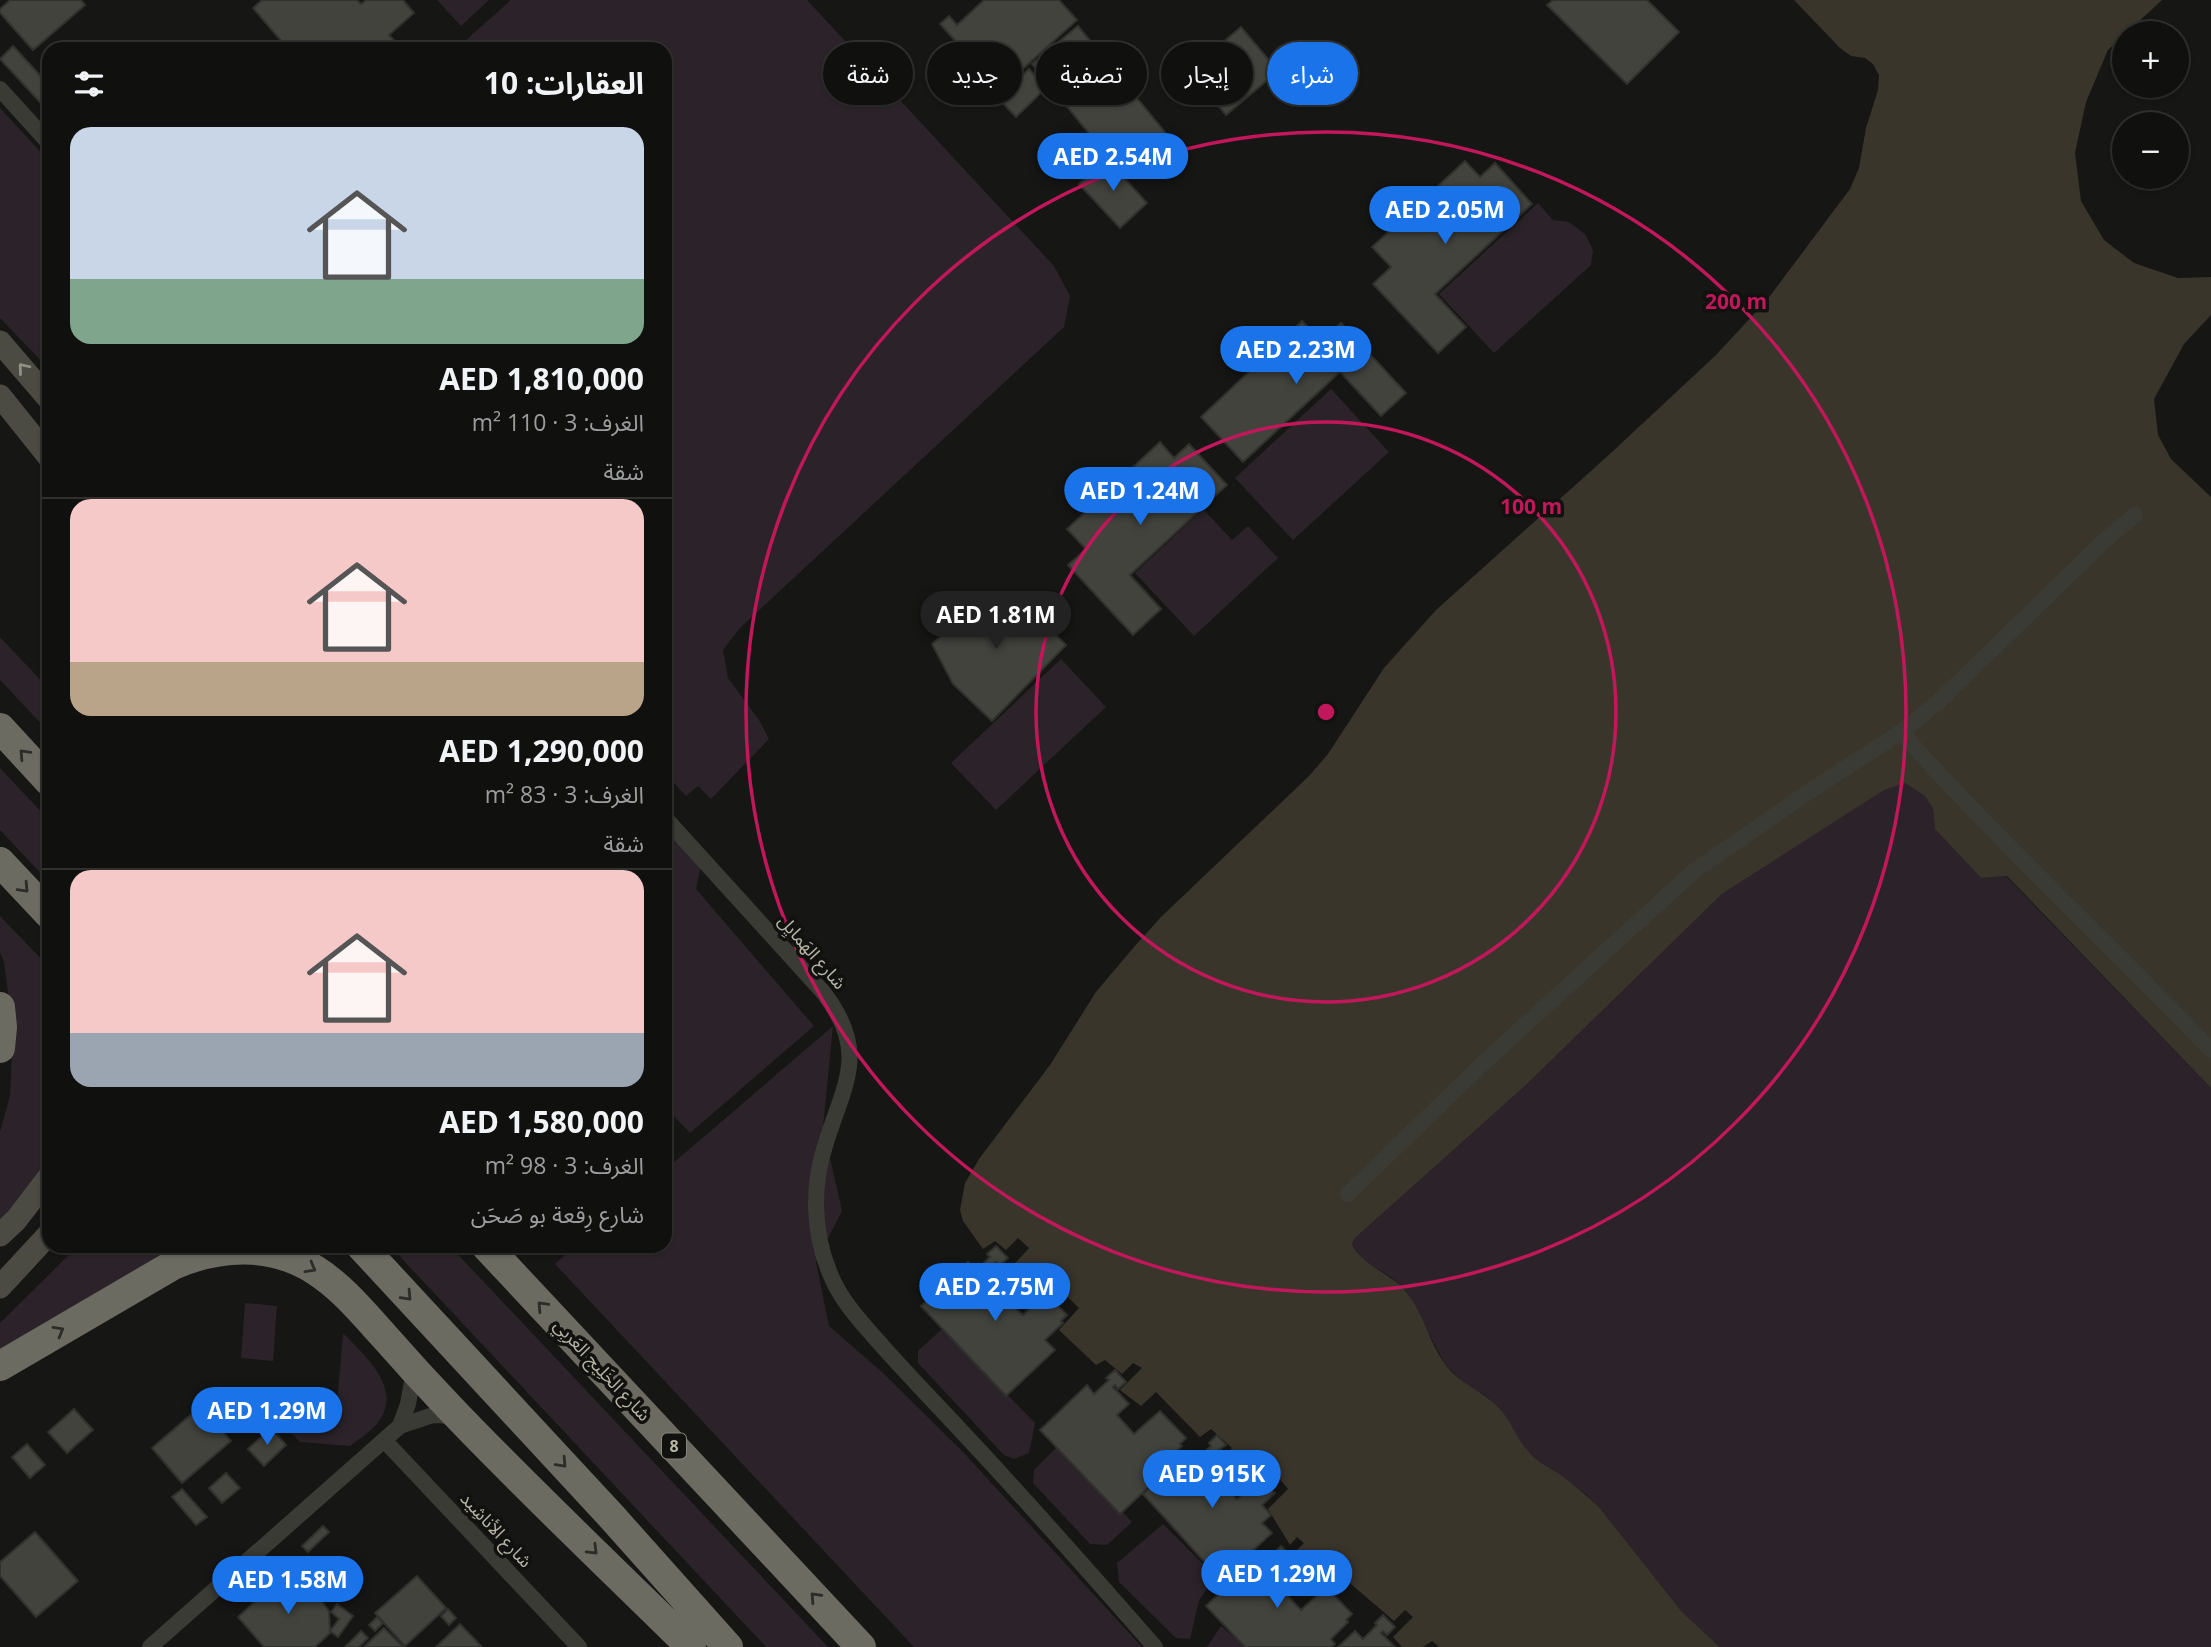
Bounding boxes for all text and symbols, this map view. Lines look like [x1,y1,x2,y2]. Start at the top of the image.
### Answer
map controls [2112,21,2189,189]
button: + [2112,21,2189,98]
chip: شقة [823,42,913,105]
chip: جديد [927,42,1022,105]
chip: تصفية [1036,42,1147,105]
chip: إيجار [1161,42,1253,105]
chip: شراء [1267,42,1358,105]
text: العقارات: 10 [484,62,644,103]
icon: filters [70,65,108,103]
button: − [2112,112,2189,189]
pin: AED 2.54M [1033,134,1193,193]
text: AED 2.54M [1053,140,1173,172]
icon: home [294,172,420,298]
pin: AED 2.05M [1365,187,1525,246]
text: AED 2.05M [1385,193,1505,225]
text: 200 m [1705,287,1767,315]
pin: AED 2.23M [1216,326,1376,386]
text: AED 2.23M [1236,333,1356,365]
text: AED 1,810,000 [439,358,644,399]
one-way arrow [19,363,31,376]
text: الغرف: 3 · 110 m² [472,406,644,438]
text: شقة [603,455,644,487]
pin: AED 1.24M [1060,468,1220,527]
text: AED 1.24M [1080,474,1200,506]
text: 100 m [1500,492,1562,520]
icon: home [294,544,420,670]
pin: AED 1.81M [916,592,1076,651]
text: AED 1.81M [936,598,1056,630]
centre of rings [1314,700,1338,724]
text: AED 1,290,000 [439,730,644,771]
one-way arrow [20,750,33,763]
text: الغرف: 3 · 83 m² [485,778,644,810]
text: شقة [603,827,644,859]
one-way arrow [16,880,29,893]
street label: شارع الهَمايِل [771,909,852,996]
icon: home [294,915,420,1041]
text: AED 1,580,000 [439,1101,644,1142]
text: الغرف: 3 · 98 m² [485,1149,644,1181]
text: شارع رِقعة بو صَحَن [471,1198,644,1230]
one-way arrow [303,1260,316,1273]
pin: AED 2.75M [915,1264,1075,1323]
text: AED 2.75M [935,1270,1055,1302]
one-way arrow [399,1288,411,1301]
one-way arrow [538,1301,550,1314]
street label: شارع الخَلِيج العَربِي [547,1313,656,1428]
one-way arrow [51,1327,64,1340]
pin: AED 1.29M [187,1388,347,1447]
text: AED 1.29M [207,1394,327,1426]
road number: 8 [662,1434,686,1458]
pin: AED 915K [1140,1450,1284,1510]
one-way arrow [554,1455,566,1468]
text: AED 915K [1159,1457,1265,1489]
street label: شارع الأناشِيد [453,1486,538,1574]
one-way arrow [585,1542,598,1555]
pin: AED 1.29M [1197,1550,1357,1610]
pin: AED 1.58M [208,1556,368,1616]
text: AED 1.29M [1217,1557,1337,1589]
text: AED 1.58M [228,1563,348,1595]
one-way arrow [811,1592,823,1605]

